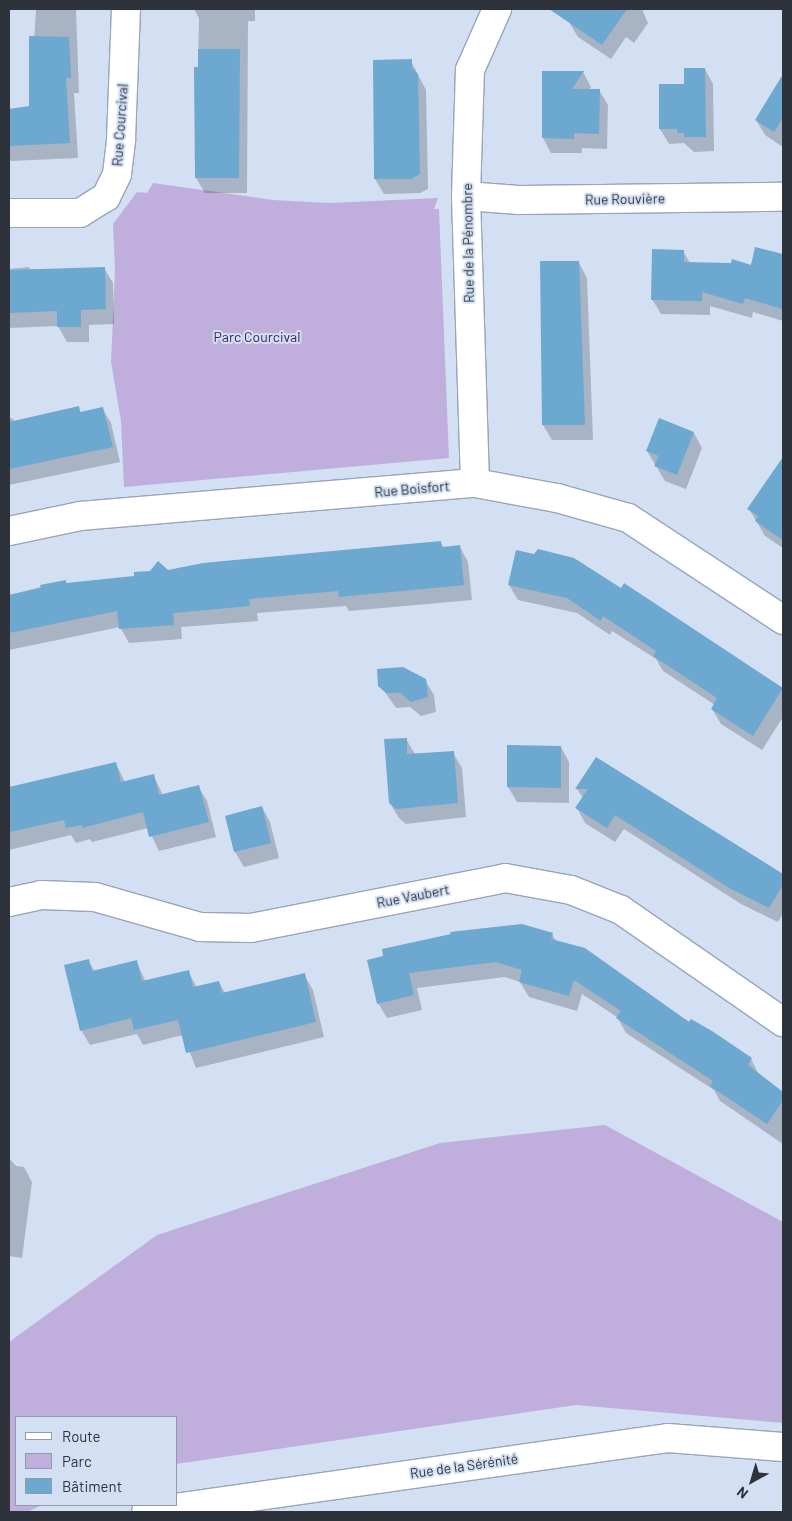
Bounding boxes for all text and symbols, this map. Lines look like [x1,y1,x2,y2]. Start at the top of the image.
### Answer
street label: Rue Courcival [109,83,131,167]
street label: Rue de la Pénombre [459,183,477,303]
street label: Rue Rouvière [585,190,665,208]
park label: Parc Courcival [214,329,300,345]
street label: Rue Boisfort [374,477,450,501]
street label: Rue Vaubert [375,881,451,911]
legend [15,1416,178,1506]
text: Route [62,1427,101,1445]
street label: Rue de la Sérénité [409,1450,519,1482]
text: Parc [62,1452,92,1470]
north arrow [727,1456,777,1506]
text: Bâtiment [62,1477,122,1495]
text: N [733,1484,751,1503]

